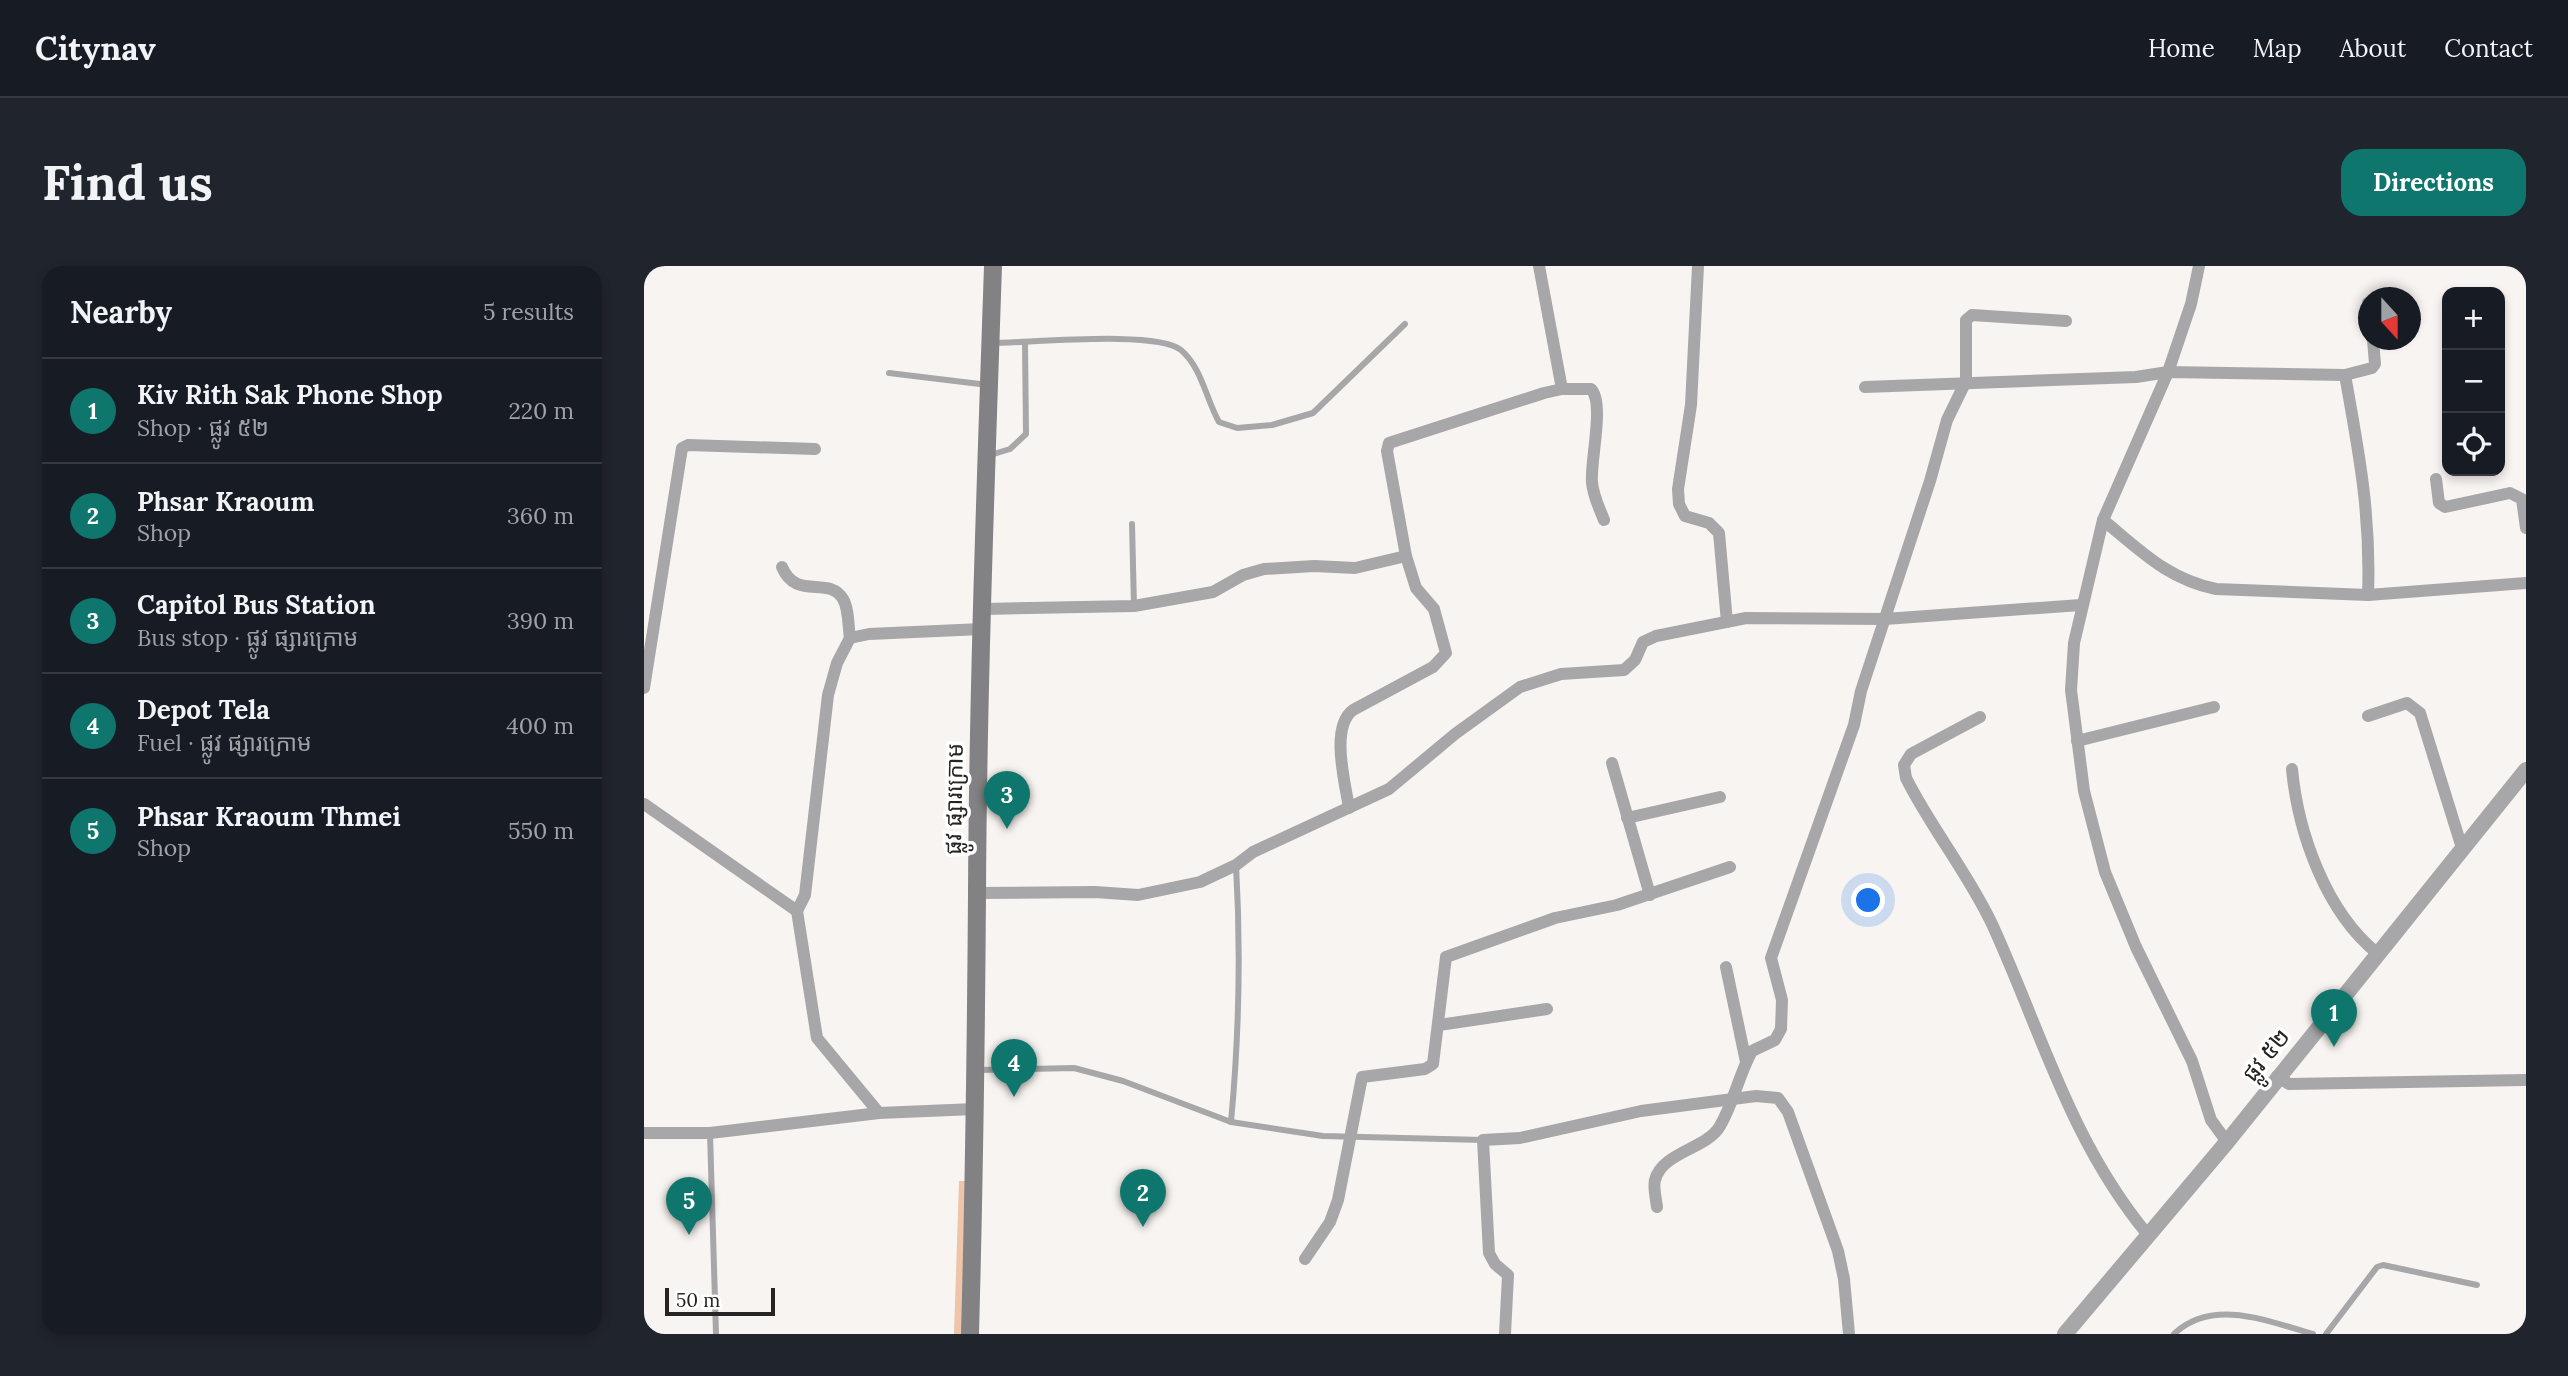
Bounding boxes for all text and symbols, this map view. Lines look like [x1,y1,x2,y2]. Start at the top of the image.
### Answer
text: Citynav [35,27,156,69]
text: Home [2148,33,2215,64]
text: Map [2253,33,2302,64]
text: About [2340,33,2406,64]
text: Contact [2444,33,2533,64]
button: Directions [2341,149,2526,216]
text: Find us [42,151,213,213]
north arrow [2358,287,2421,350]
map controls [2442,287,2505,476]
button: + [2442,287,2505,350]
text: Nearby [70,293,172,331]
text: 5 results [483,297,574,326]
button: − [2442,350,2505,413]
text: Kiv Rith Sak Phone Shop [137,378,443,411]
text: 1 [88,396,98,425]
text: 220 m [508,396,574,425]
text: Shop · ផ្លូវ ៥២ [137,413,269,442]
button: locate [2442,413,2505,476]
text: Phsar Kraoum [137,485,314,518]
text: 2 [87,501,99,530]
text: 360 m [507,501,574,530]
text: Shop [137,518,191,547]
text: Capitol Bus Station [137,588,376,621]
text: 3 [87,606,99,635]
text: 390 m [507,606,574,635]
text: Bus stop · ផ្លូវ ផ្សារក្រោម [137,623,358,652]
text: Depot Tela [137,693,270,726]
text: 4 [87,711,99,740]
text: 400 m [506,711,574,740]
text: Fuel · ផ្លូវ ផ្សារក្រោម [137,728,312,757]
street label: ផ្លូវ ផ្សារក្រោម [938,743,977,855]
pin: 3 [984,771,1030,829]
text: Phsar Kraoum Thmei [137,800,401,833]
text: 5 [87,816,99,845]
text: 550 m [508,816,574,845]
text: Shop [137,833,191,862]
your location [1851,883,1885,917]
pin: 1 [2311,989,2357,1047]
street label: ផ្លូវ ៥២ [2235,1022,2302,1092]
pin: 4 [991,1039,1037,1097]
pin: 2 [1120,1169,1166,1227]
pin: 5 [666,1177,712,1235]
scale bar [665,1285,775,1317]
text: 50 m [676,1288,720,1312]

